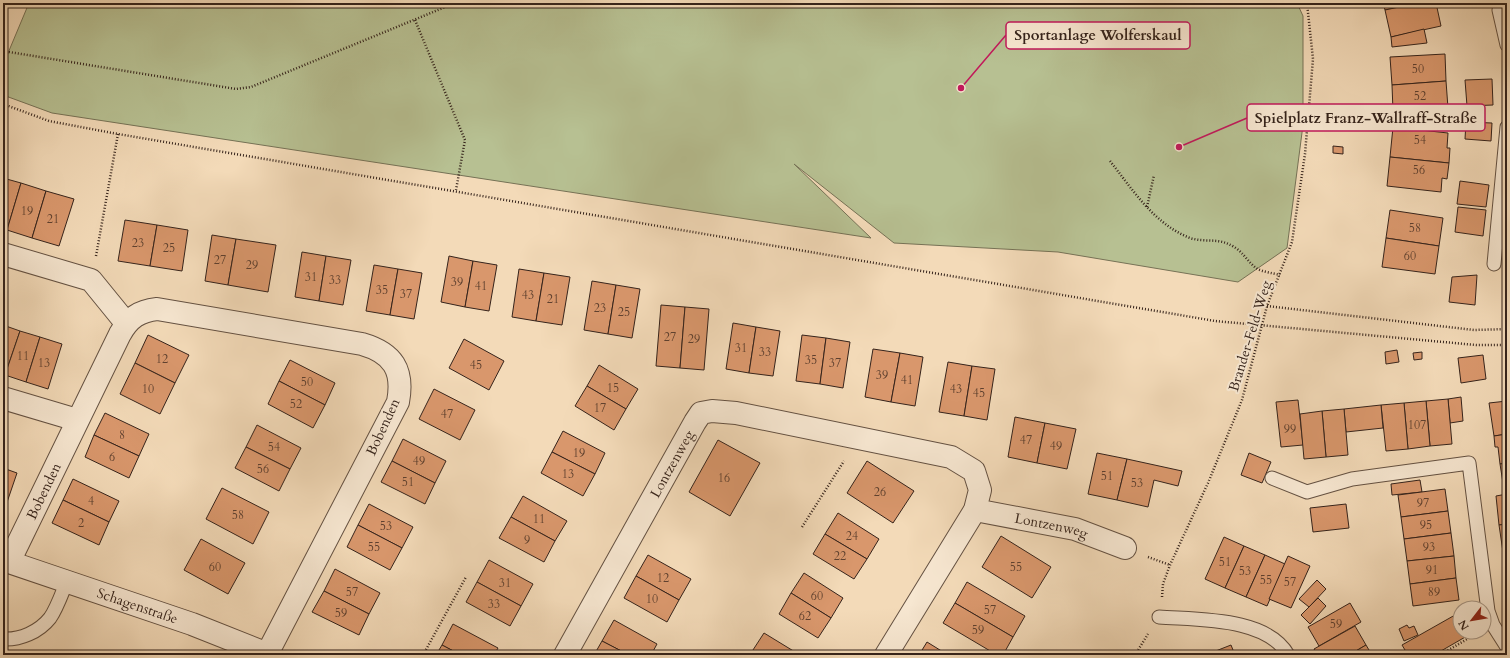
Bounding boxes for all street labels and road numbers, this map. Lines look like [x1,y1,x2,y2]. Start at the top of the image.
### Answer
street label: Brander-Feld-Weg [1224,278,1276,394]
street label: Bobenden [362,395,404,459]
street label: Lontzenweg [645,426,698,501]
street label: Bobenden [22,459,65,522]
street label: Lontzenweg [1013,508,1091,543]
street label: Schagenstraße [95,583,180,628]

